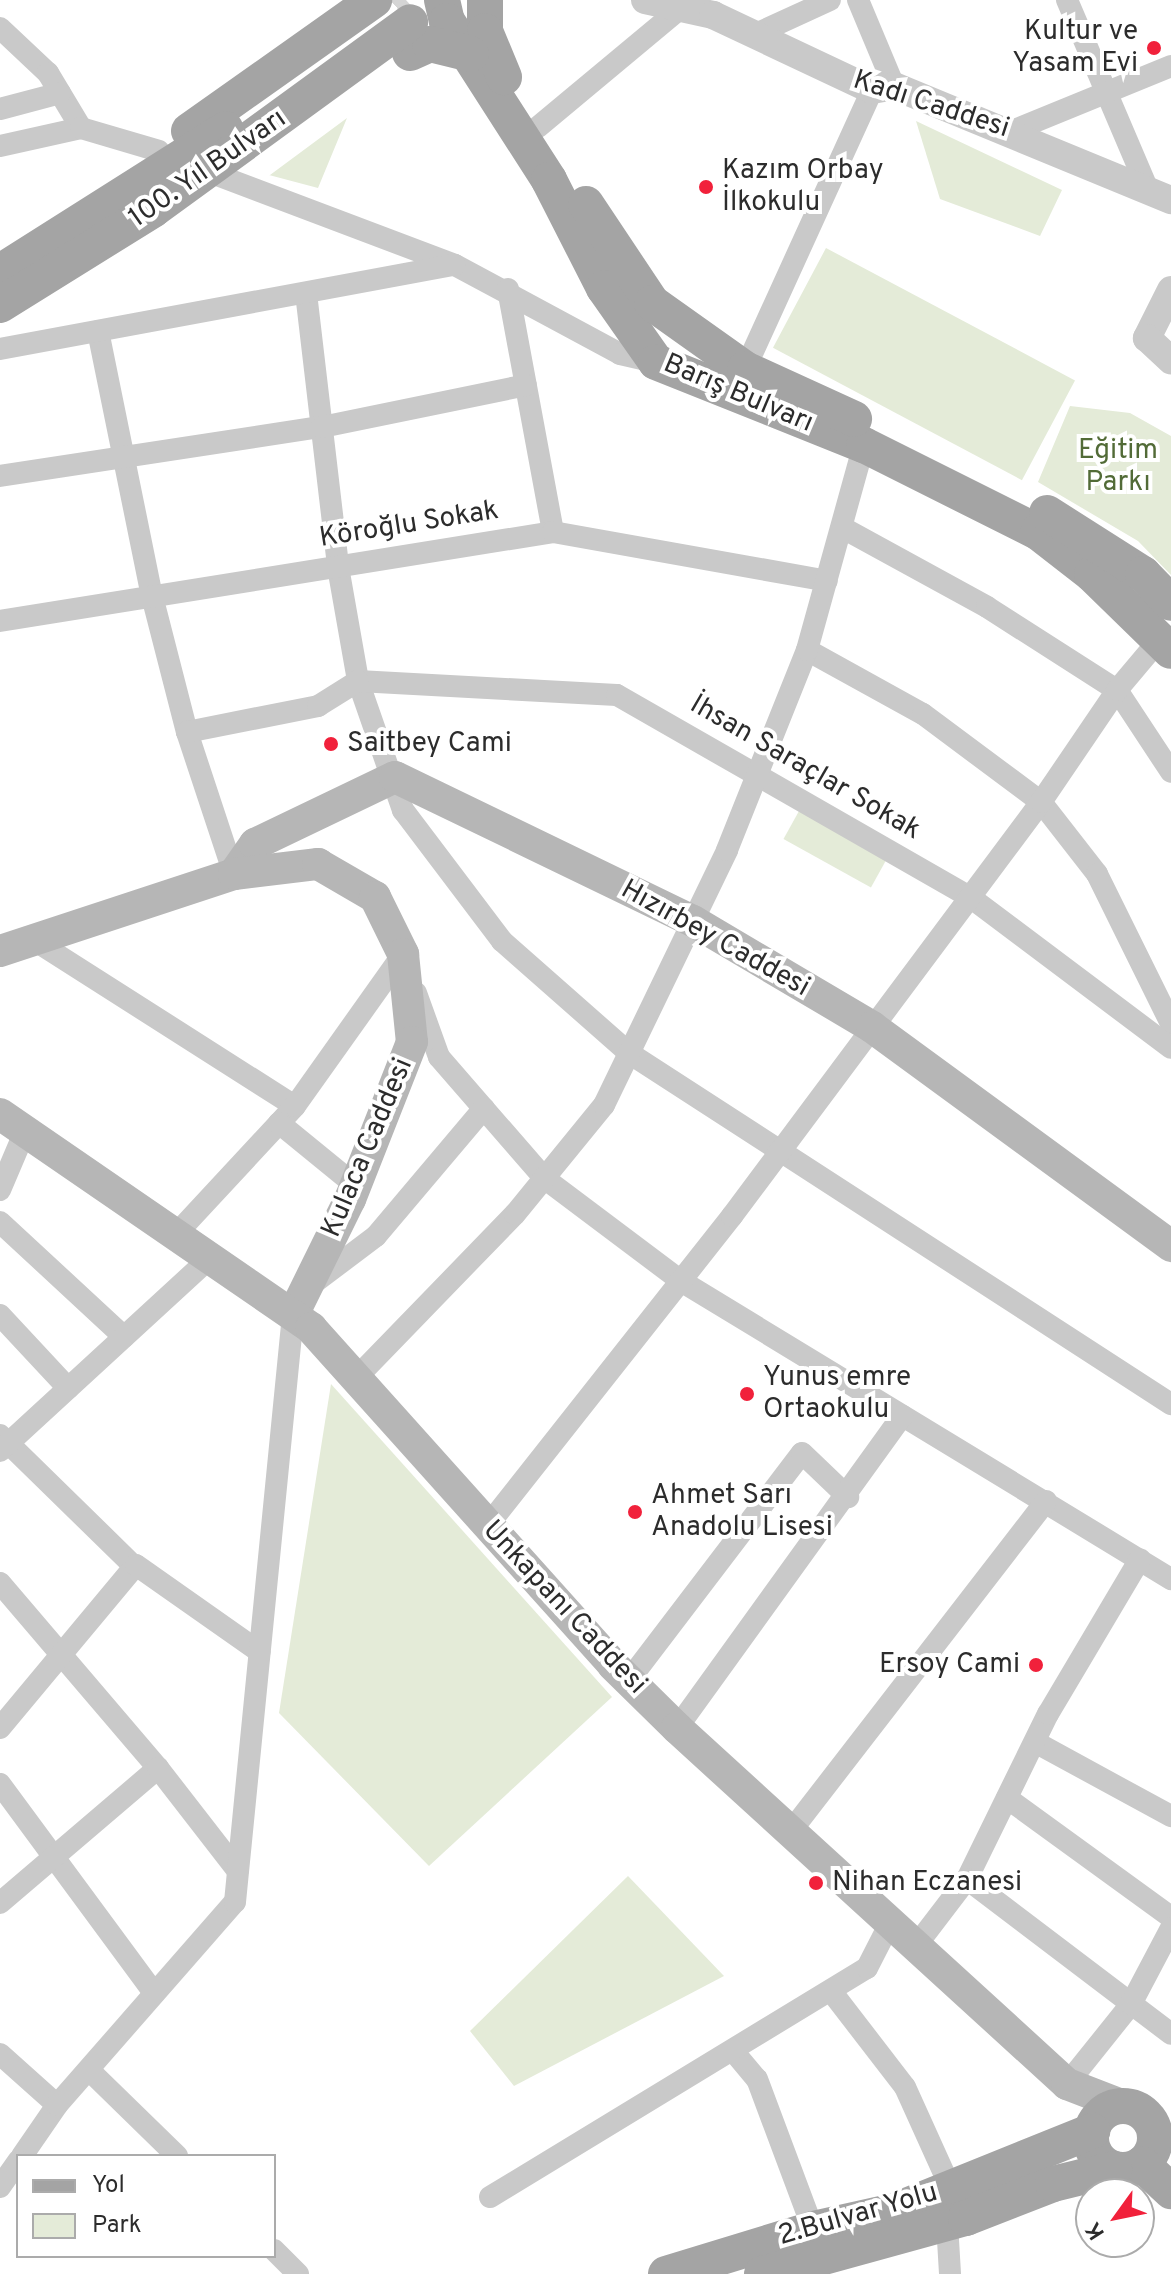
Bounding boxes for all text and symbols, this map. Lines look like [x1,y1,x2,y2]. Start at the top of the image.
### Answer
place label: Kultur ve Yasam Evi [1012,15,1138,81]
marker: Kultur ve Yasam Evi [1145,39,1163,57]
street label: Kadı Caddesi [849,64,1013,146]
street label: 100. Yıl Bulvarı [123,102,293,236]
place label: Kazım Orbay İlkokulu [722,154,883,220]
marker: Kazım Orbay İlkokulu [697,178,715,196]
street label: Barış Bulvarı [658,347,818,441]
park label: Eğitim Parkı [1078,434,1158,500]
street label: Köroğlu Sokak [317,494,501,556]
street label: İhsan Saraçlar Sokak [684,688,926,848]
place label: Saitbey Cami [347,727,512,761]
marker: Saitbey Cami [322,735,340,753]
street label: Hızırbey Caddesi [615,873,815,1005]
street label: Kulaca Caddesi [315,1053,421,1243]
place label: Yunus emre Ortaokulu [763,1361,911,1427]
marker: Yunus emre Ortaokulu [738,1385,756,1403]
place label: Ahmet Sarı Anadolu Lisesi [651,1479,833,1545]
marker: Ahmet Sarı Anadolu Lisesi [626,1503,644,1521]
street label: Unkapanı Caddesi [475,1514,653,1702]
place label: Ersoy Cami [879,1648,1020,1682]
marker: Ersoy Cami [1027,1656,1045,1674]
place label: Nihan Eczanesi [832,1866,1022,1900]
marker: Nihan Eczanesi [807,1874,825,1892]
legend [16,2154,276,2258]
text: Yol [92,2171,125,2201]
street label: 2.Bulvar Yolu [774,2176,942,2254]
north arrow [1075,2178,1155,2258]
text: Park [92,2211,142,2241]
text: K [1081,2216,1112,2244]

